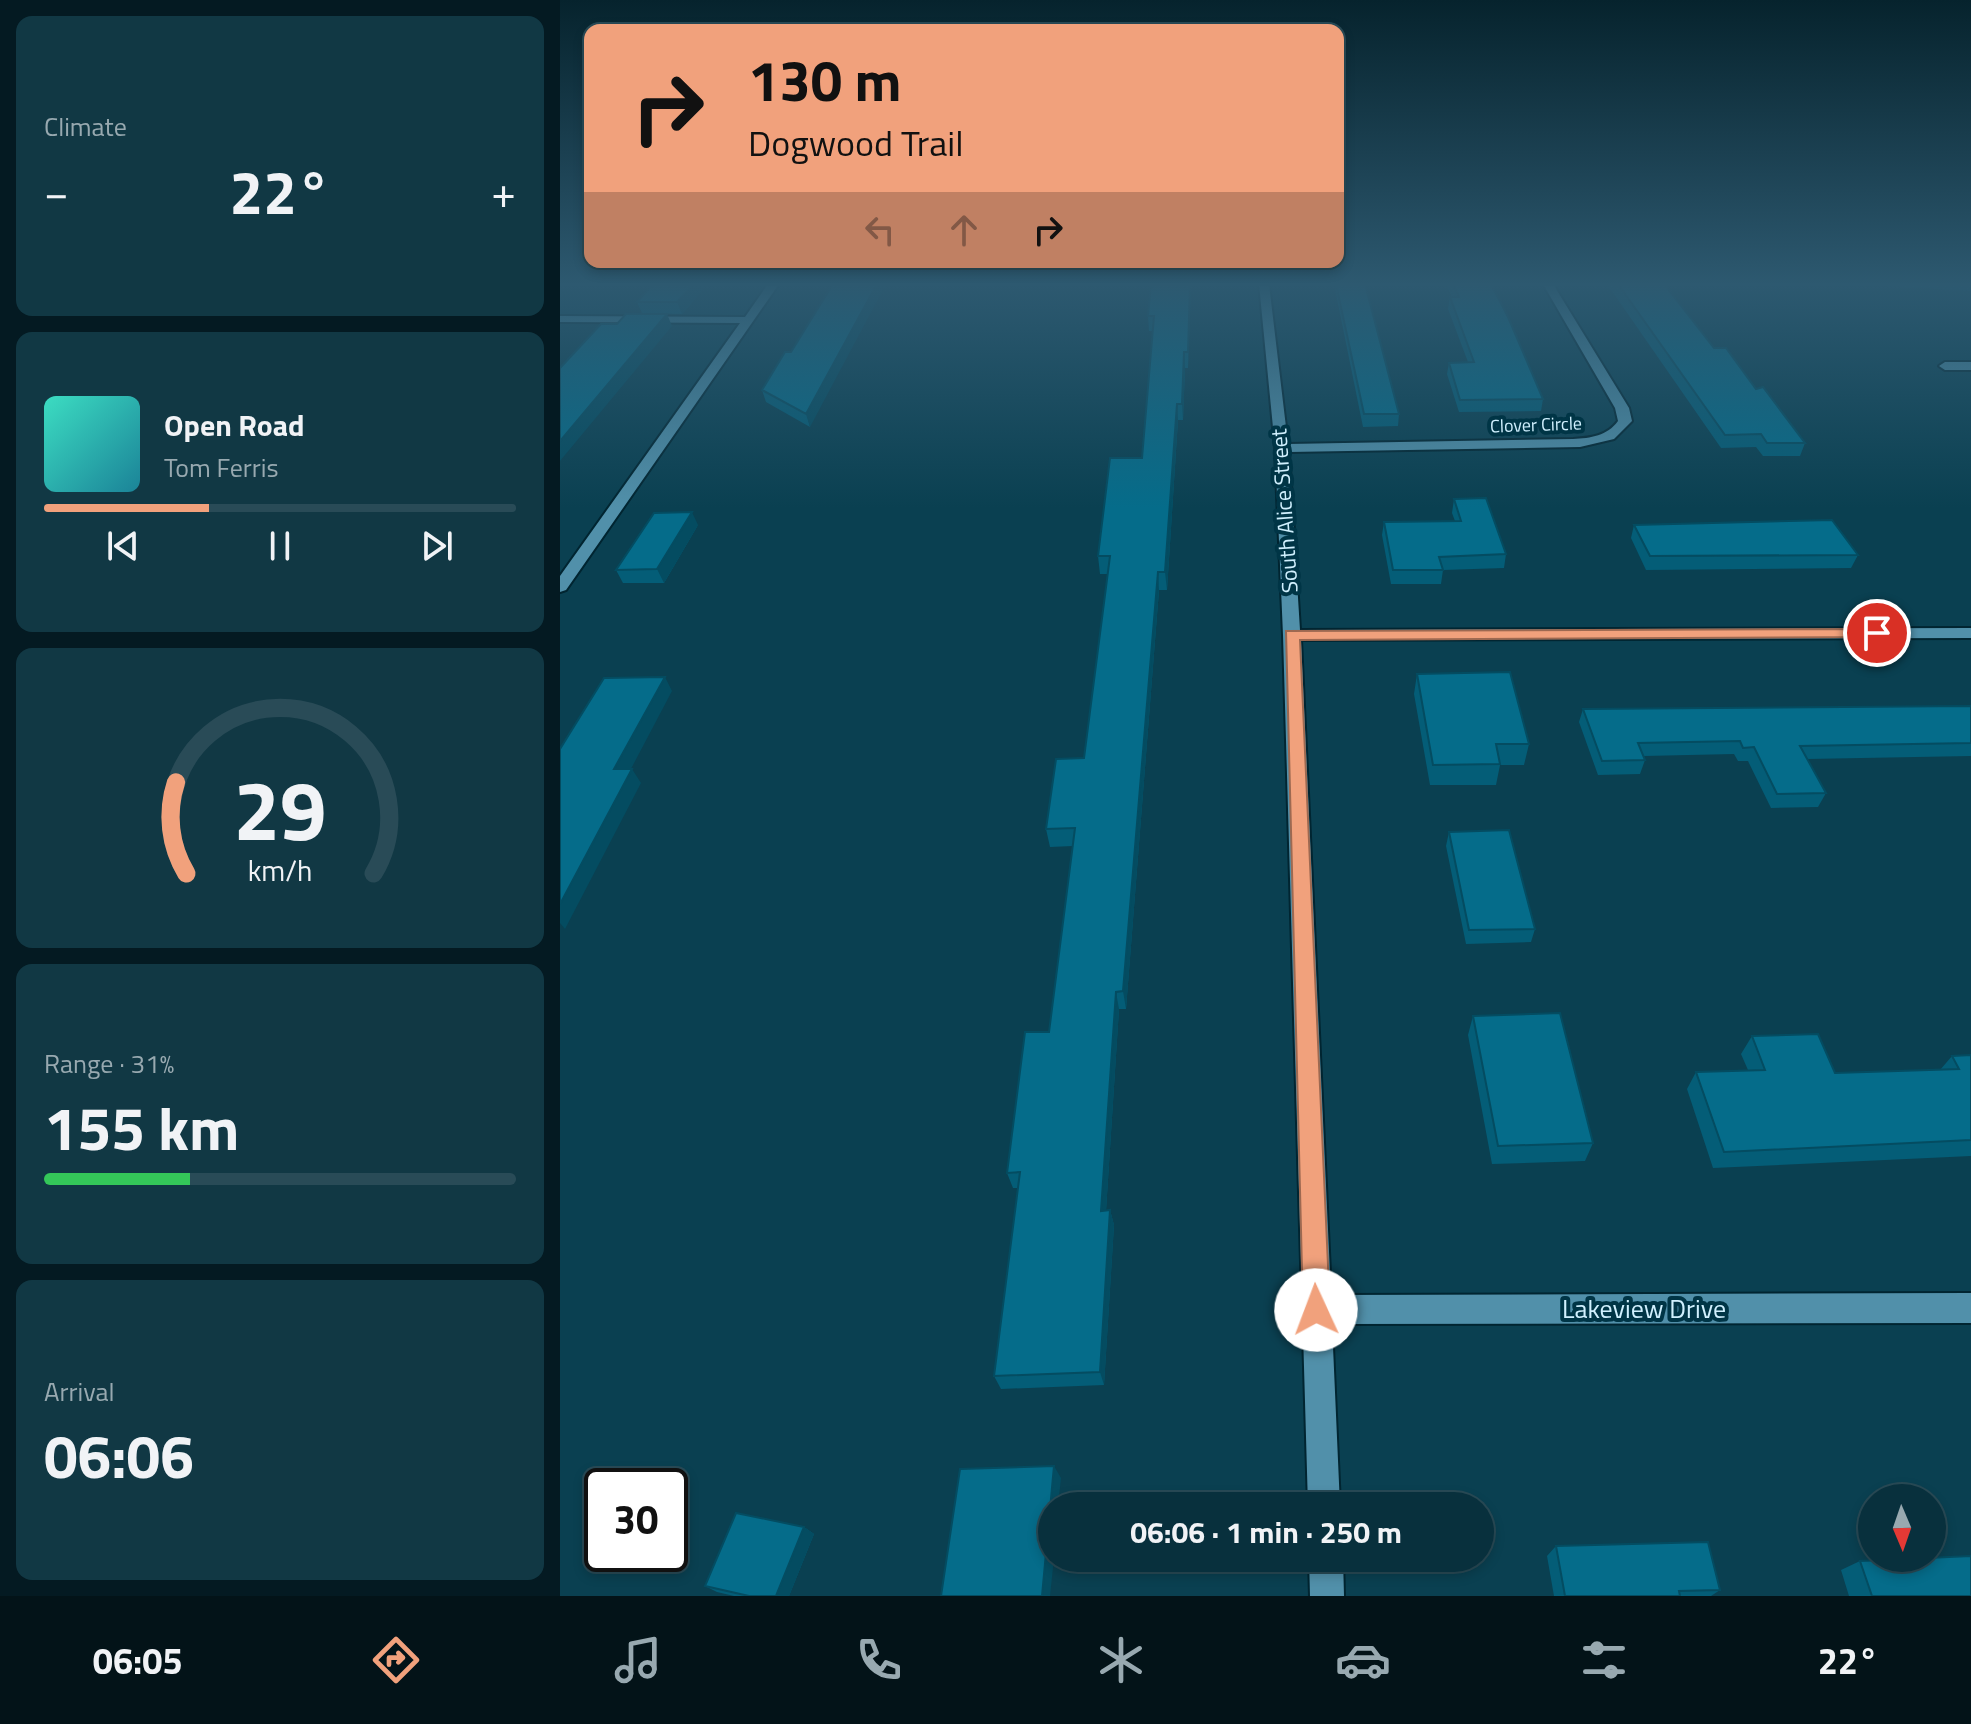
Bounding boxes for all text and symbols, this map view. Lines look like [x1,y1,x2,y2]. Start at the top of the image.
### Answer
text: 130 m [748,38,901,123]
icon: right [616,56,720,160]
text: Climate [44,107,127,146]
text: Dogwood Trail [748,115,964,170]
text: 22° [230,146,330,237]
text: − [44,158,69,225]
text: + [491,158,516,225]
icon: left [858,208,902,252]
icon: ahead [942,208,986,252]
icon: right [1026,208,1070,252]
text: Open Road [164,402,305,448]
street label: Clover Circle [1490,409,1582,440]
street label: South Alice Street [1261,427,1307,594]
text: Tom Ferris [164,448,279,487]
icon: previous [101,524,145,568]
icon: pause [258,524,302,568]
icon: next [415,524,459,568]
pin [1843,599,1911,667]
icon: arrive [1855,611,1899,655]
text: 29 [233,746,327,872]
text: km/h [248,849,312,892]
text: Range · 31% [44,1044,174,1083]
text: 155 km [44,1082,239,1173]
position arrow [1274,1268,1358,1352]
street label: Lakeview Drive [1562,1289,1726,1328]
text: Arrival [44,1372,115,1411]
text: 06:06 [44,1410,194,1501]
speed limit sign: 30 [584,1468,688,1572]
north arrow [1858,1484,1946,1572]
map controls [1858,1484,1946,1572]
text: 06:06 · 1 min · 250 m [1130,1509,1402,1555]
icon: directions [368,1632,424,1688]
icon: music [610,1632,666,1688]
icon: phone [851,1632,907,1688]
icon: climate [1093,1632,1149,1688]
icon: car [1335,1632,1391,1688]
icon: filters [1576,1632,1632,1688]
text: 06:05 [93,1633,183,1688]
text: 22° [1818,1633,1878,1688]

